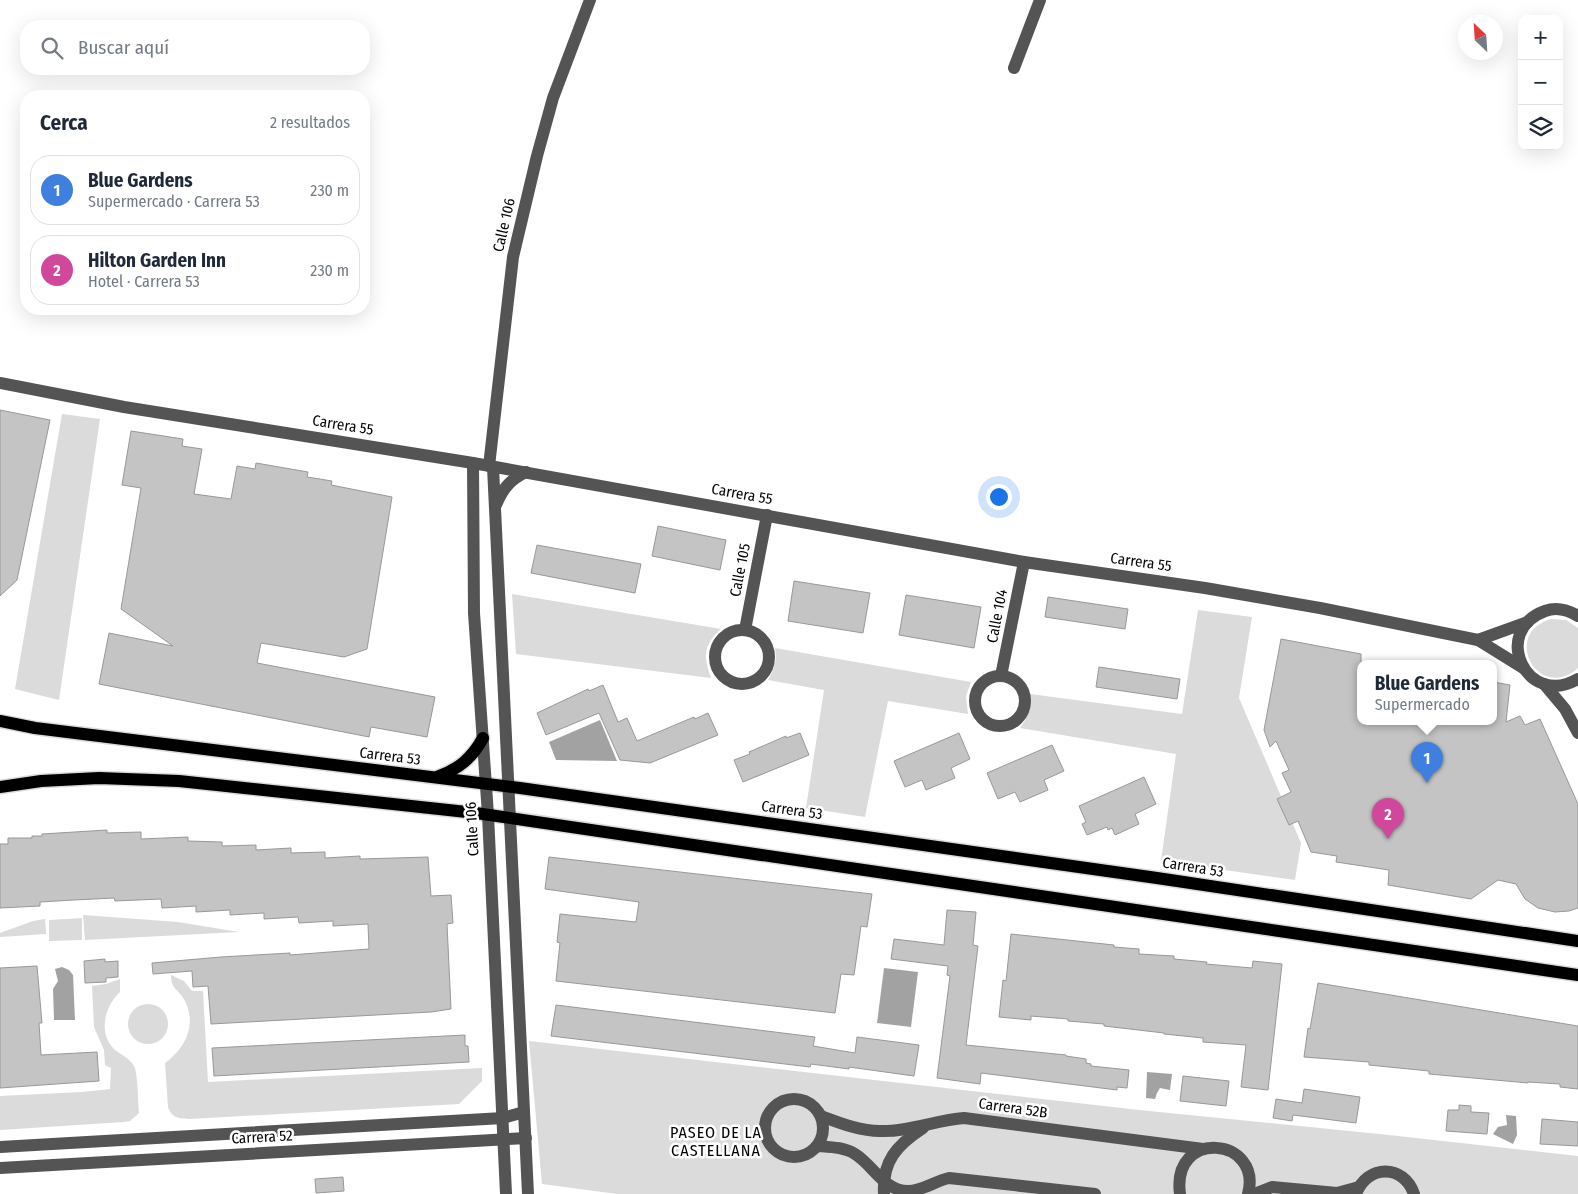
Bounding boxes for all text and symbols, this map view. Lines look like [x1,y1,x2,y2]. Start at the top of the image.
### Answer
north arrow [1458,15,1503,60]
map controls [1518,15,1563,150]
button: + [1518,15,1563,60]
search box [20,20,370,75]
icon: search [38,34,66,62]
text: Buscar aquí [78,36,169,59]
button: − [1518,60,1563,105]
button: layers [1518,105,1563,150]
text: Cerca [40,110,88,136]
text: 2 resultados [270,113,350,132]
text: Blue Gardens [88,169,193,192]
text: 1 [54,181,60,200]
text: 230 m [310,181,349,200]
text: Supermercado · Carrera 53 [88,192,260,211]
street label: Calle 106 [489,196,519,254]
text: Hilton Garden Inn [88,249,226,272]
text: 2 [53,261,61,280]
text: 230 m [310,261,349,280]
text: Hotel · Carrera 53 [88,272,200,291]
street label: Carrera 55 [311,411,375,439]
street label: Carrera 55 [710,480,774,508]
your location [986,484,1012,510]
street label: Calle 105 [726,542,754,598]
street label: Carrera 55 [1109,549,1173,575]
street label: Calle 104 [983,588,1011,644]
popup [1357,660,1497,725]
text: Blue Gardens [1375,672,1479,695]
text: Supermercado [1375,695,1470,714]
pin: 1 [1411,742,1443,783]
street label: Carrera 53 [358,743,422,769]
street label: Carrera 53 [760,797,824,823]
pin: 2 [1372,798,1404,839]
street label: Calle 106 [462,801,482,857]
street label: Carrera 53 [1161,853,1225,881]
street label: Carrera 52B [977,1094,1049,1122]
district label: PASEO DE LA CASTELLANA [670,1123,762,1160]
street label: Carrera 52 [231,1126,293,1148]

